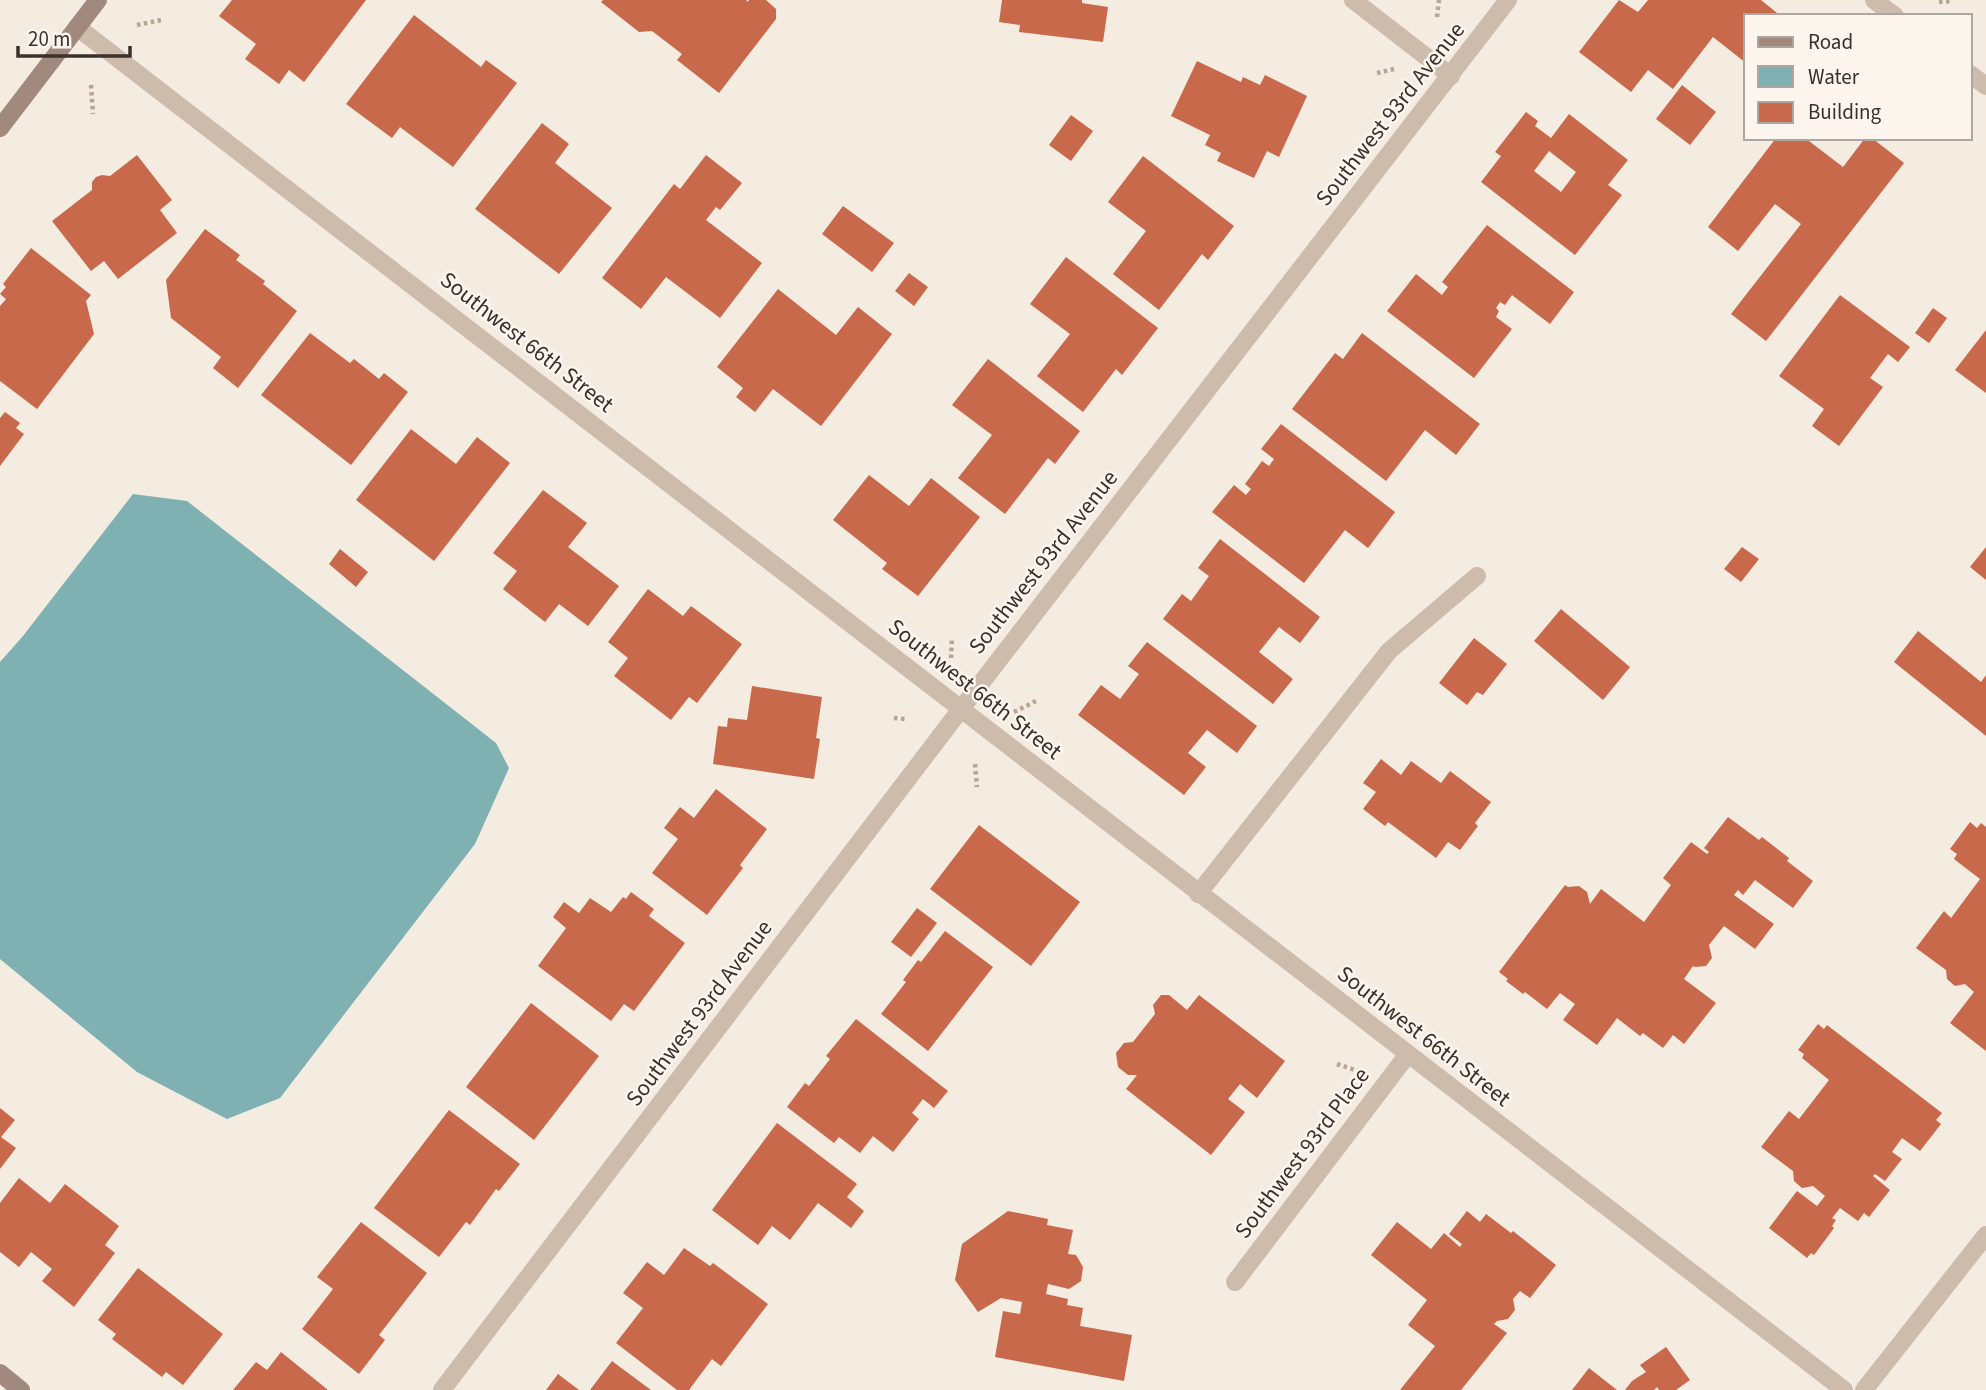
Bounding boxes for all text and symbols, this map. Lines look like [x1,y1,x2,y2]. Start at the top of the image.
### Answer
scale bar [18,14,130,58]
legend [1744,14,1972,140]
street label: Southwest 93rd Avenue [1307,15,1473,213]
text: 20 m [28,24,70,54]
text: Road [1808,27,1853,57]
text: Water [1808,62,1860,92]
text: Building [1808,97,1882,127]
street label: Southwest 66th Street [433,264,621,421]
street label: Southwest 93rd Avenue [960,463,1126,661]
street label: Southwest 66th Street [881,611,1069,768]
street label: Southwest 93rd Avenue [618,913,780,1113]
street label: Southwest 66th Street [1330,958,1518,1115]
street label: Southwest 93rd Place [1227,1060,1377,1246]

